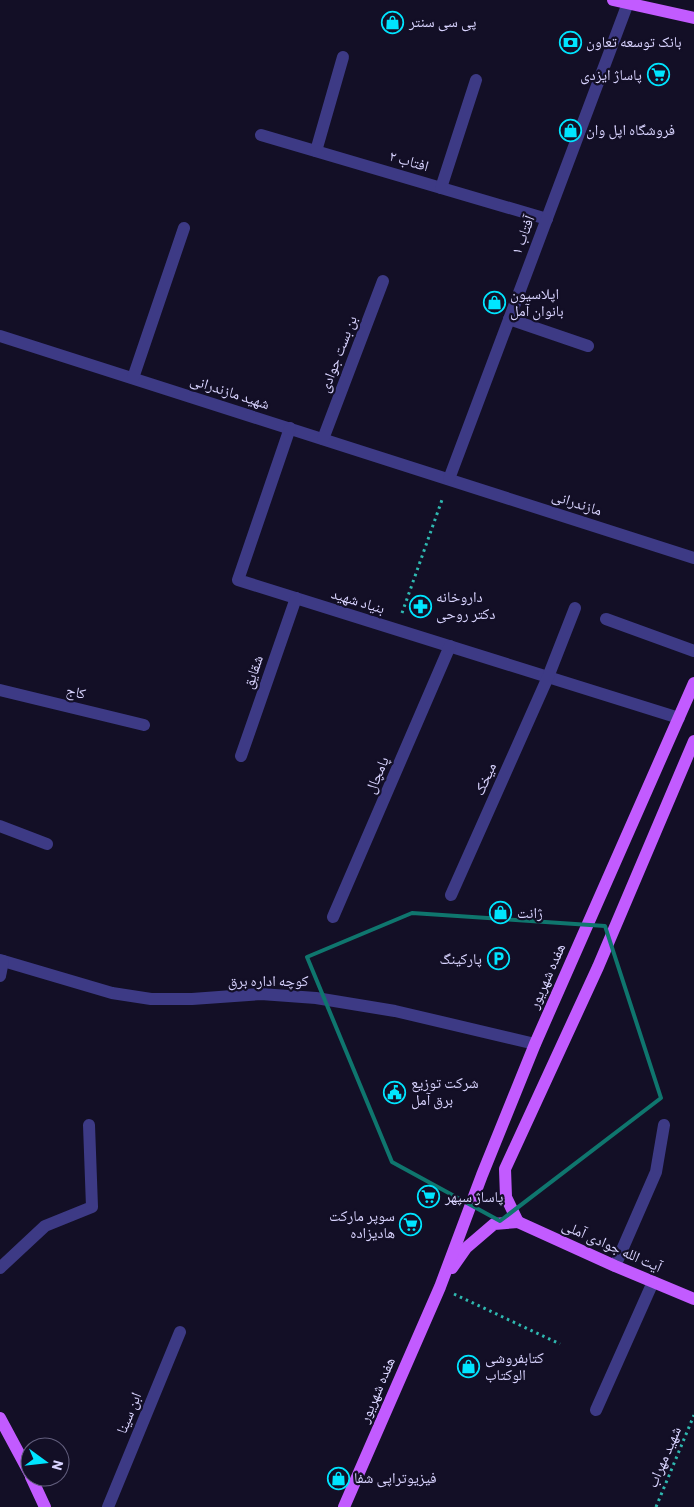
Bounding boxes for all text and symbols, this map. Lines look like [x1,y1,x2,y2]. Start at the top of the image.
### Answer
shop icon: پی سی سنتر [381,10,405,34]
place label: پی سی سنتر [408,12,476,32]
bank icon: بانک توسعه تعاون [558,30,582,54]
place label: بانک توسعه تعاون [586,32,682,52]
supermarket icon: پاساژ ایزدی [646,63,670,87]
place label: پاساژ ایزدی [580,65,642,85]
shop icon: فروشگاه اپل وان [558,118,582,142]
place label: فروشگاه اپل وان [586,120,675,140]
street label: افتاب ۲ [387,146,431,175]
street label: آفتاب ۱ [506,211,539,257]
place label: اپلاسیون بانوان آمل [510,284,564,321]
shop icon: اپلاسیون بانوان آمل [482,291,506,315]
street label: بن بست جوادی [314,313,362,395]
street label: شهید مازندرانی [188,370,272,414]
street label: مازندرانی [549,486,605,521]
street label: بنیاد شهید [329,583,387,618]
place label: داروخانه دکتر روحی [436,587,496,624]
pharmacy icon: داروخانه دکتر روحی [408,594,432,618]
street label: شقایق [238,652,268,691]
street label: کاج [64,680,88,704]
street label: پامچال [360,753,394,797]
street label: میخک [469,759,499,798]
shop icon: ژانت [489,901,513,925]
place label: ژانت [517,903,543,922]
street label: هفده شهریور [523,940,569,1012]
parking icon: پارکینگ [486,947,510,971]
place label: پارکینگ [440,949,482,968]
street label: کوچه اداره برق [228,971,308,991]
place label: شرکت توزیع برق آمل [411,1073,479,1110]
public building icon: شرکت توزیع برق آمل [383,1080,407,1104]
supermarket icon: پاساژ سپهر [417,1185,441,1209]
place label: پاساژ سپهر [444,1187,503,1206]
place label: سوپر مارکت هادیزاده [329,1206,395,1242]
supermarket icon: سوپر مارکت هادیزاده [399,1213,423,1237]
street label: آیت الله جوادی آملی [559,1215,666,1277]
place label: کتابفروشی الوکتاب [485,1348,544,1384]
street label: هفده شهریور [354,1354,399,1426]
shop icon: کتابفروشی الوکتاب [457,1355,481,1379]
street label: ابن سینا [112,1389,146,1437]
street label: شهید مهراب [642,1423,685,1490]
north arrow [20,1437,70,1487]
text: N [49,1459,67,1472]
shop icon: فیزیوتراپی شفا [326,1466,350,1490]
place label: فیزیوتراپی شفا [354,1468,437,1488]

